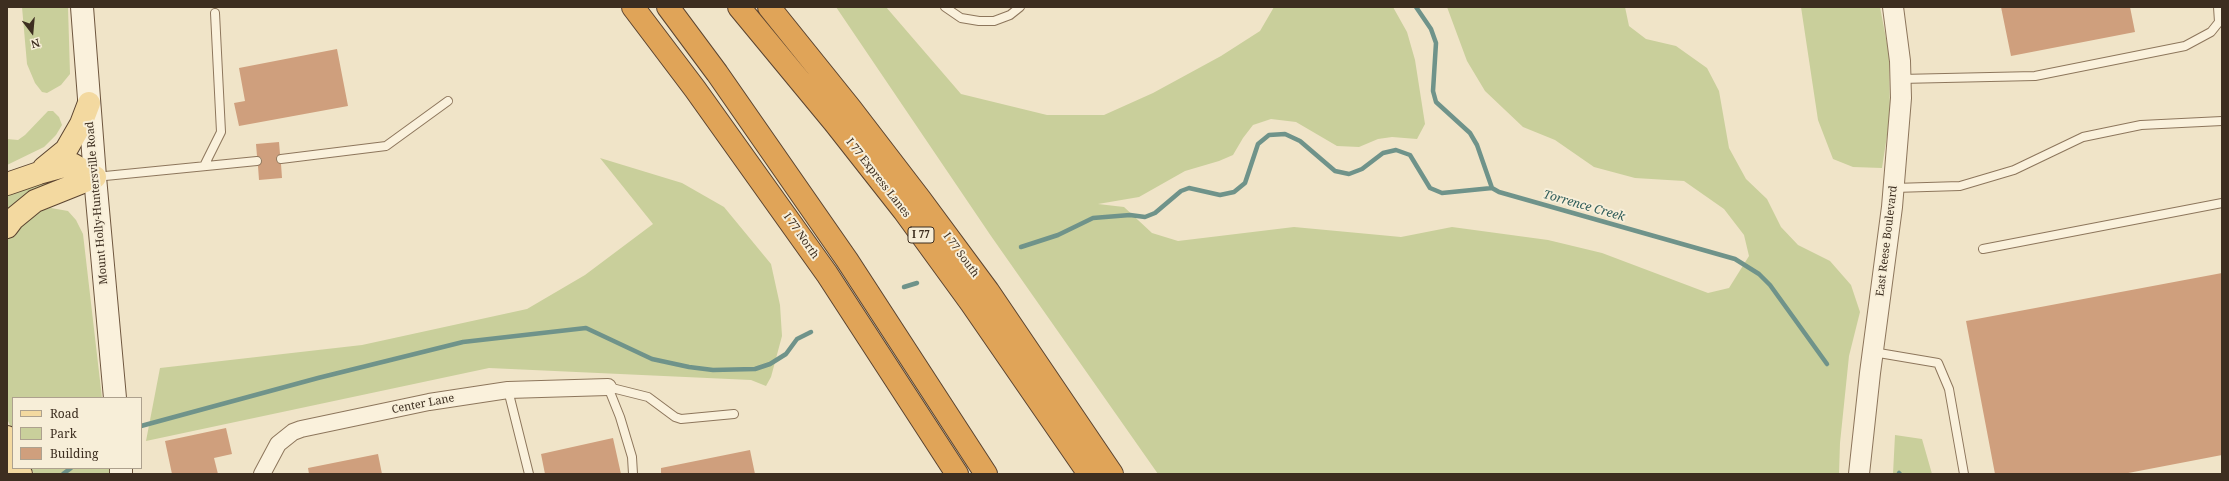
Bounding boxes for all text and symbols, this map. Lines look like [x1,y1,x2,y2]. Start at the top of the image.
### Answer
north arrow [12,12,52,52]
text: N [29,36,42,52]
street label: Mount Holly-Huntersville Road [83,121,111,285]
street label: I 77 Express Lanes [843,136,913,220]
street label: East Reese Boulevard [1874,185,1900,297]
water label: Torrence Creek [1541,187,1627,225]
street label: I 77 North [780,211,822,261]
road number: I 77 [908,227,934,243]
street label: I 77 South [940,230,982,280]
street label: Center Lane [391,391,455,417]
legend [12,397,142,469]
text: Road [50,405,79,422]
text: Park [50,425,77,442]
text: Building [50,445,98,462]

